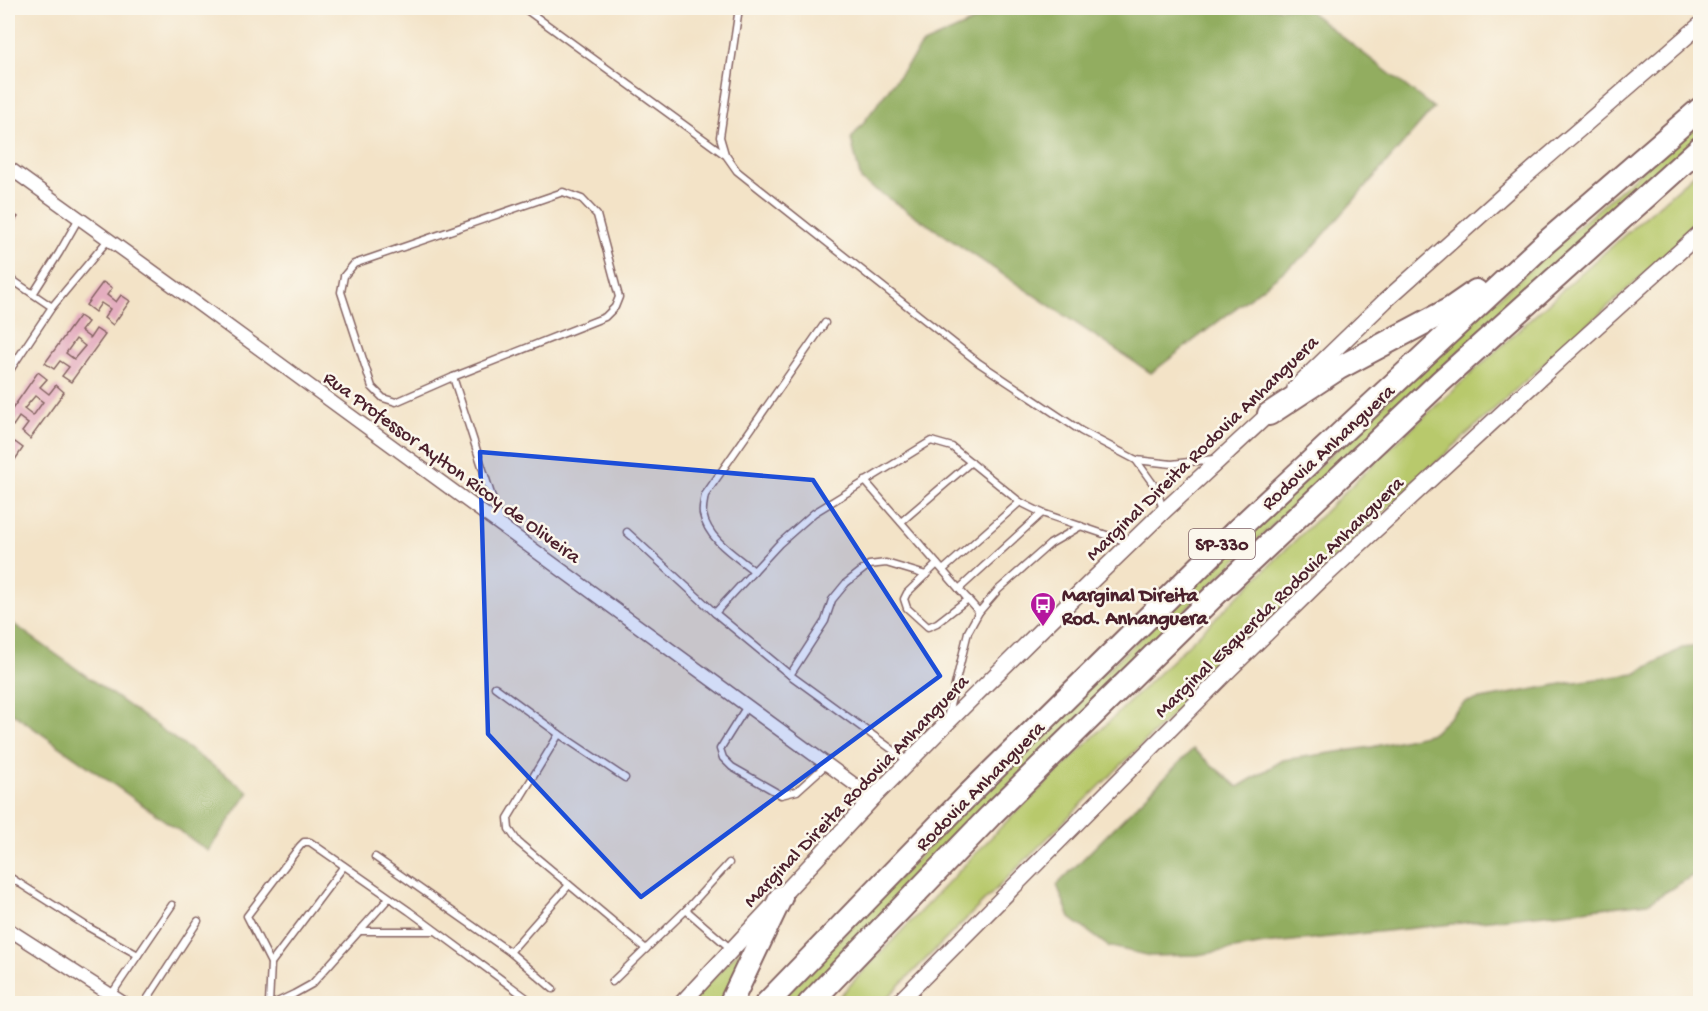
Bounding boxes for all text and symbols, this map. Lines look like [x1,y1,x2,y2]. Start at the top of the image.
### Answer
street label: Marginal Direita Rodovia Anhanguera [1082,331,1325,567]
street label: Rua Professor Aylton Ricoy de Oliveira [318,368,585,570]
street label: Rodovia Anhanguera [1258,380,1401,516]
street label: Marginal Esquerda Rodovia Anhanguera [1151,472,1410,724]
road number: SP-330 [1189,529,1255,559]
place label: Marginal Direita Rod. Anhanguera [1061,586,1208,632]
bus stop icon: Marginal Direita Rod. Anhanguera [1028,590,1058,628]
street label: Marginal Direita Rodovia Anhanguera [740,671,976,914]
street label: Rodovia Anhanguera [912,717,1052,857]

